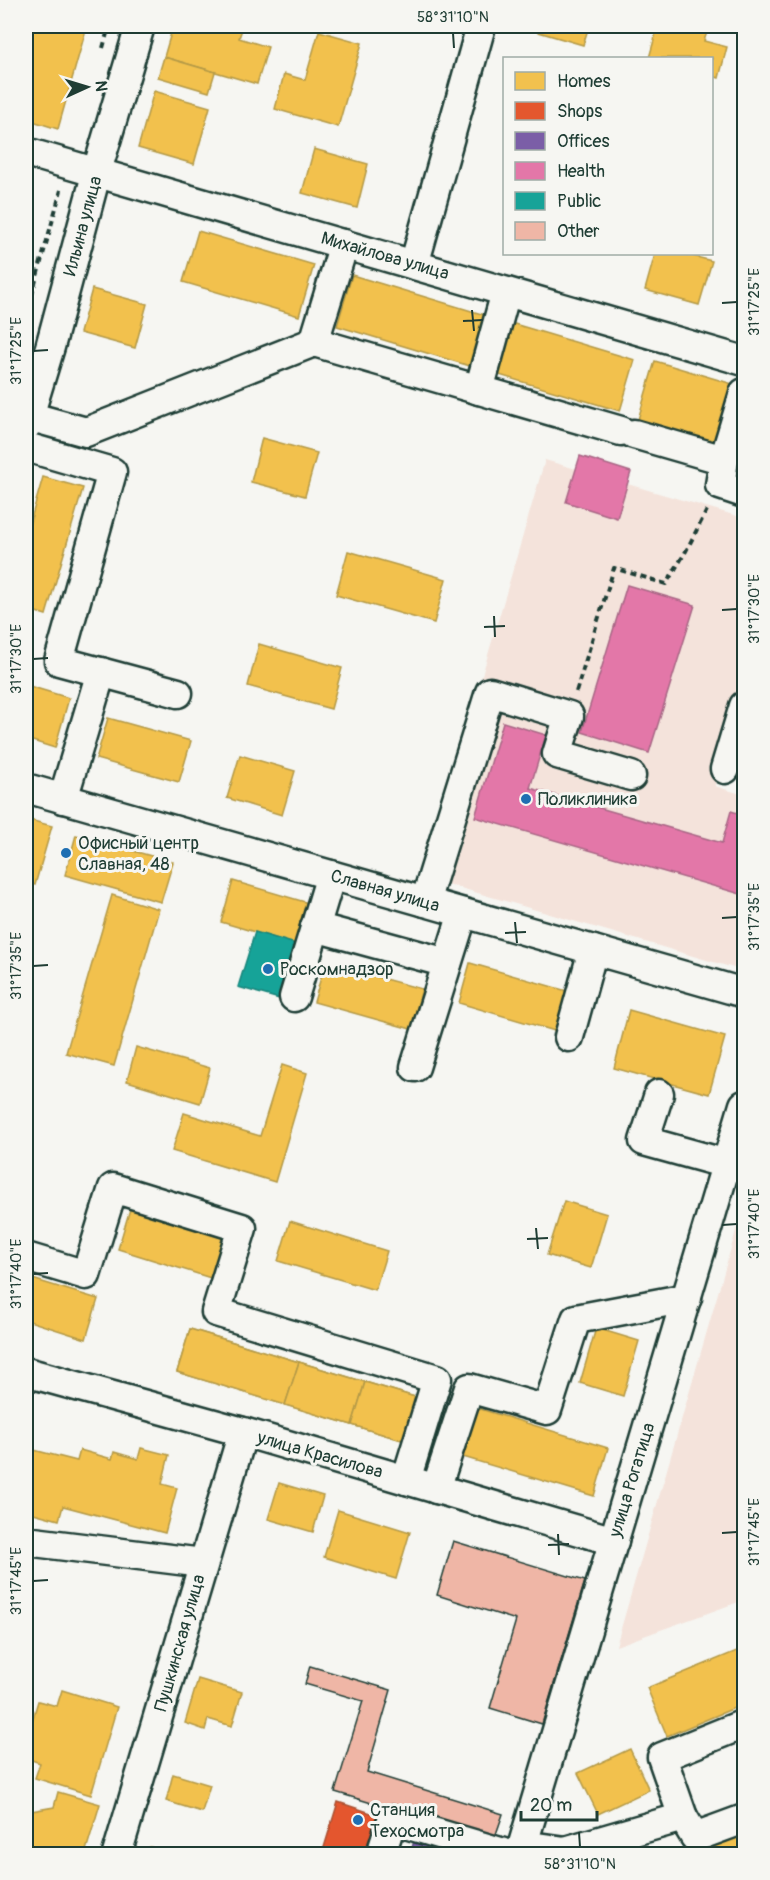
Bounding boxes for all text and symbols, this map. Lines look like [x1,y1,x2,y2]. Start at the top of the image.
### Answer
text: 58°31'10"N [417,8,489,27]
north arrow [57,57,117,117]
legend [503,57,713,255]
text: Homes [557,70,610,93]
text: N [91,80,111,92]
text: Shops [557,100,602,123]
text: Offices [557,130,609,153]
text: Health [557,160,605,183]
street label: Ильина улица [59,173,107,279]
text: Public [557,190,601,213]
text: Other [557,220,600,243]
street label: Михайлова улица [318,227,452,285]
text: 31°17'25"E [745,268,764,336]
text: 31°17'25"E [7,317,26,385]
text: 31°17'30"E [745,574,764,644]
text: 31°17'30"E [7,624,26,694]
place label: Поликлиника [538,788,637,811]
marker: Поликлиника [519,792,533,806]
place label: Офисный центр Славная, 48 [78,832,199,876]
marker: Офисный центр Славная, 48 [59,846,73,860]
street label: Славная улица [328,864,442,918]
text: 31°17'35"E [745,883,764,951]
text: 31°17'35"E [7,932,26,1000]
place label: Роскомнадзор [280,958,394,981]
marker: Роскомнадзор [261,962,275,976]
text: 31°17'40"E [745,1189,764,1259]
text: 31°17'40"E [7,1239,26,1309]
street label: улица Рогатица [603,1420,660,1541]
street label: улица Красилова [254,1426,385,1484]
text: 31°17'45"E [745,1498,764,1566]
text: 31°17'45"E [7,1547,26,1615]
street label: Пушкинская улица [149,1572,211,1714]
scale bar [521,1784,598,1822]
text: 20 m [530,1794,572,1817]
place label: Станция Техосмотра [370,1799,464,1843]
marker: Станция Техосмотра [351,1813,365,1827]
text: 58°31'10"N [544,1855,616,1874]

